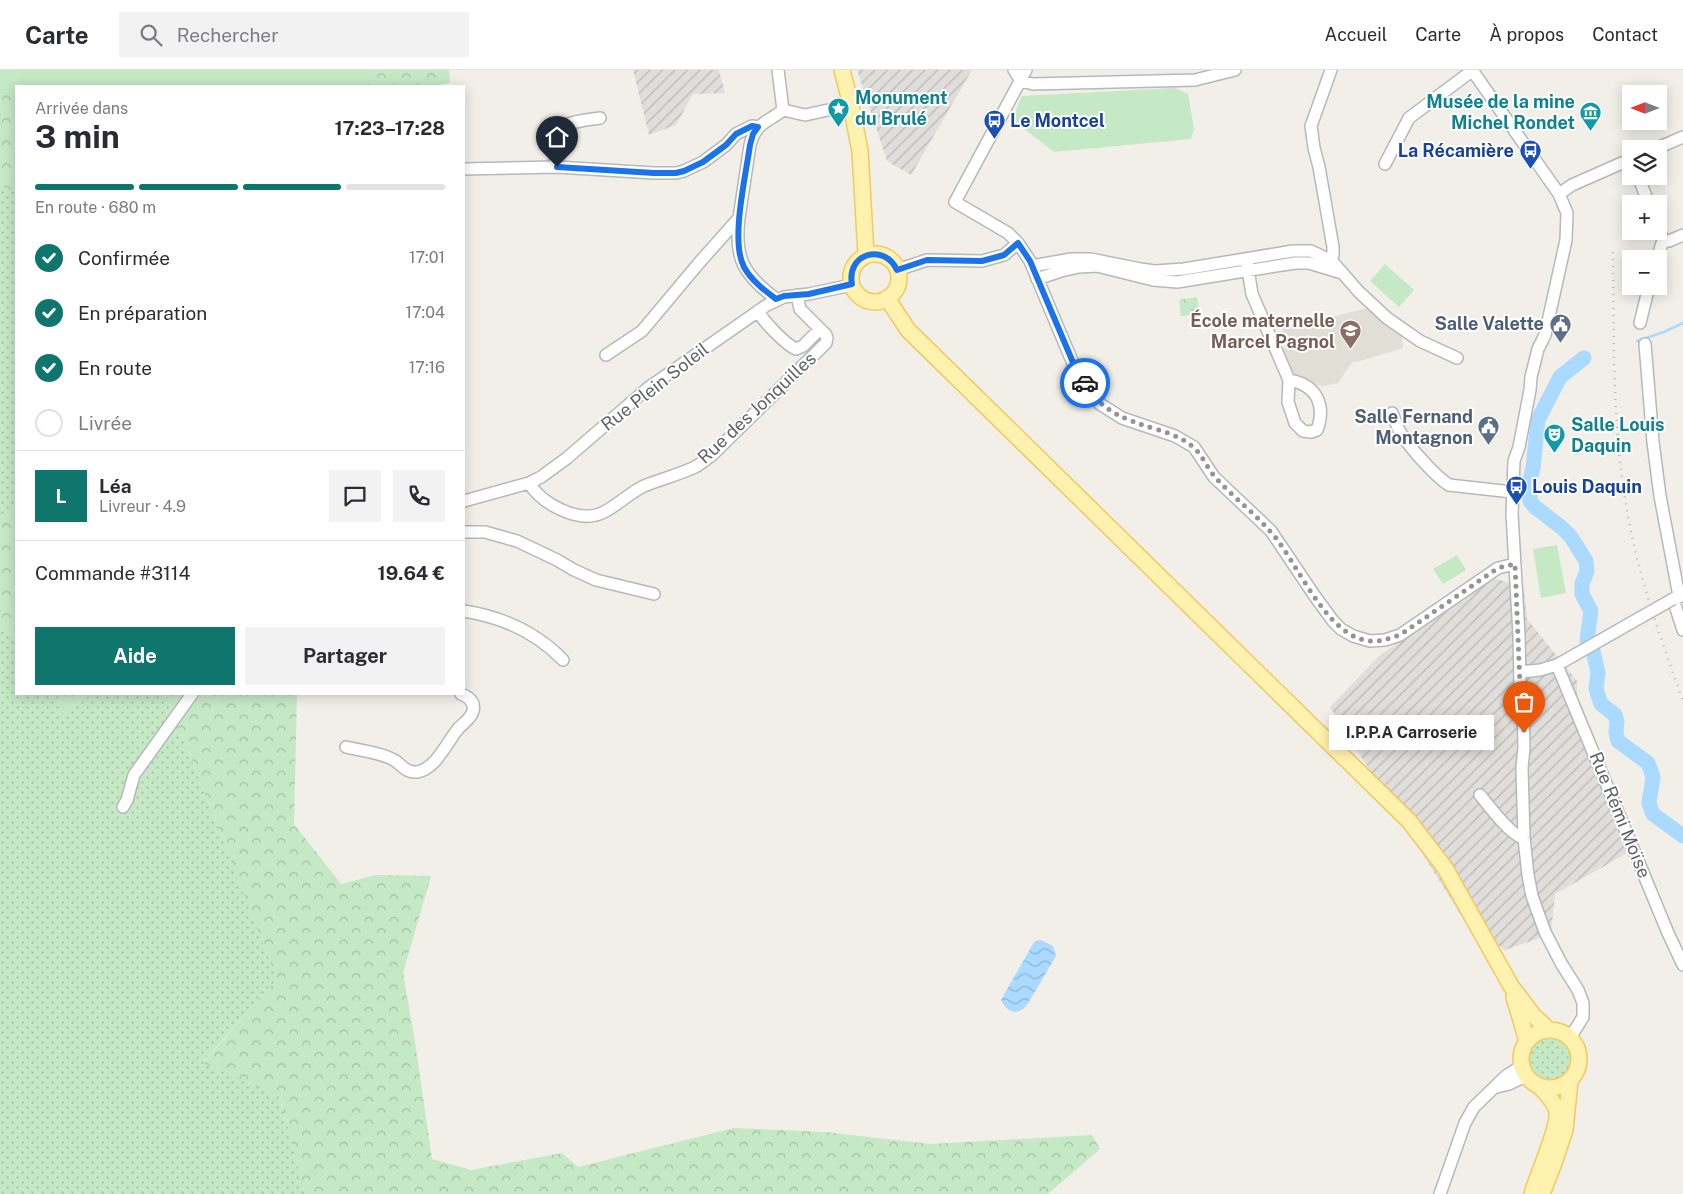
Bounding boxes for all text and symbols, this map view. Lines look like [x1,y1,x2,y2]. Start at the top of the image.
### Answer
search box [119,12,469,57]
text: Carte [25,21,89,49]
icon: search [137,21,165,49]
text: Rechercher [177,24,279,46]
text: Accueil [1325,24,1387,45]
text: Carte [1415,24,1461,45]
text: À propos [1489,24,1564,45]
text: Contact [1592,24,1658,45]
north arrow [1622,85,1668,130]
map controls [1622,85,1667,295]
place label: Monument du Brulé [855,87,947,129]
place label: Musée de la mine Michel Rondet [1426,91,1575,133]
place icon: Monument du Brulé [827,96,851,127]
text: Arrivée dans [35,99,128,118]
museum icon: Musée de la mine Michel Rondet [1579,100,1603,131]
bus stop icon: Le Montcel [982,109,1006,140]
place label: Le Montcel [1010,110,1105,131]
pin [536,116,578,167]
text: 17:23–17:28 [334,117,445,139]
text: 3 min [35,118,120,155]
icon: home [543,123,571,151]
bus stop icon: La Récamière [1518,139,1542,170]
place label: La Récamière [1398,140,1514,161]
button: layers [1622,140,1667,185]
button: + [1622,195,1667,240]
text: En route · 680 m [35,198,156,217]
icon: check [35,244,63,272]
text: Confirmée [78,247,170,269]
text: 17:01 [409,248,445,267]
button: − [1622,250,1667,295]
icon: check [35,299,63,327]
text: En préparation [78,302,207,324]
text: 17:04 [405,303,445,322]
place label: École maternelle Marcel Pagnol [1190,309,1335,352]
public building icon: Salle Valette [1548,312,1572,343]
place label: Salle Valette [1435,313,1544,334]
school or university icon: École maternelle Marcel Pagnol [1339,319,1363,350]
street label: Rue Plein Soleil [597,338,713,435]
street label: Rue des Jonquilles [693,347,820,468]
icon: check [35,354,63,382]
text: En route [78,357,152,379]
text: 17:16 [409,358,445,377]
courier [1060,358,1110,408]
icon: car [1071,369,1099,397]
place label: Salle Fernand Montagnon [1354,406,1473,448]
text: Livrée [78,412,132,434]
place label: Salle Louis Daquin [1571,414,1665,456]
public building icon: Salle Fernand Montagnon [1477,415,1501,446]
theatre icon: Salle Louis Daquin [1543,423,1567,454]
button: chat [329,470,381,522]
button: phone [393,470,445,522]
text: Léa [99,475,131,497]
bus stop icon: Louis Daquin [1504,475,1528,506]
place label: Louis Daquin [1532,476,1642,497]
text: L [56,485,66,507]
text: Livreur · 4.9 [99,497,186,516]
text: Commande #3114 [35,562,191,584]
text: 19.64 € [378,562,445,584]
button: Aide [35,627,235,685]
button: Partager [245,627,445,685]
pin [1503,681,1545,732]
icon: bag [1510,688,1538,716]
callout: I.P.P.A Carroserie [1329,714,1494,750]
text: I.P.P.A Carroserie [1346,723,1477,742]
street label: Rue Rémi Moïse [1586,749,1655,881]

